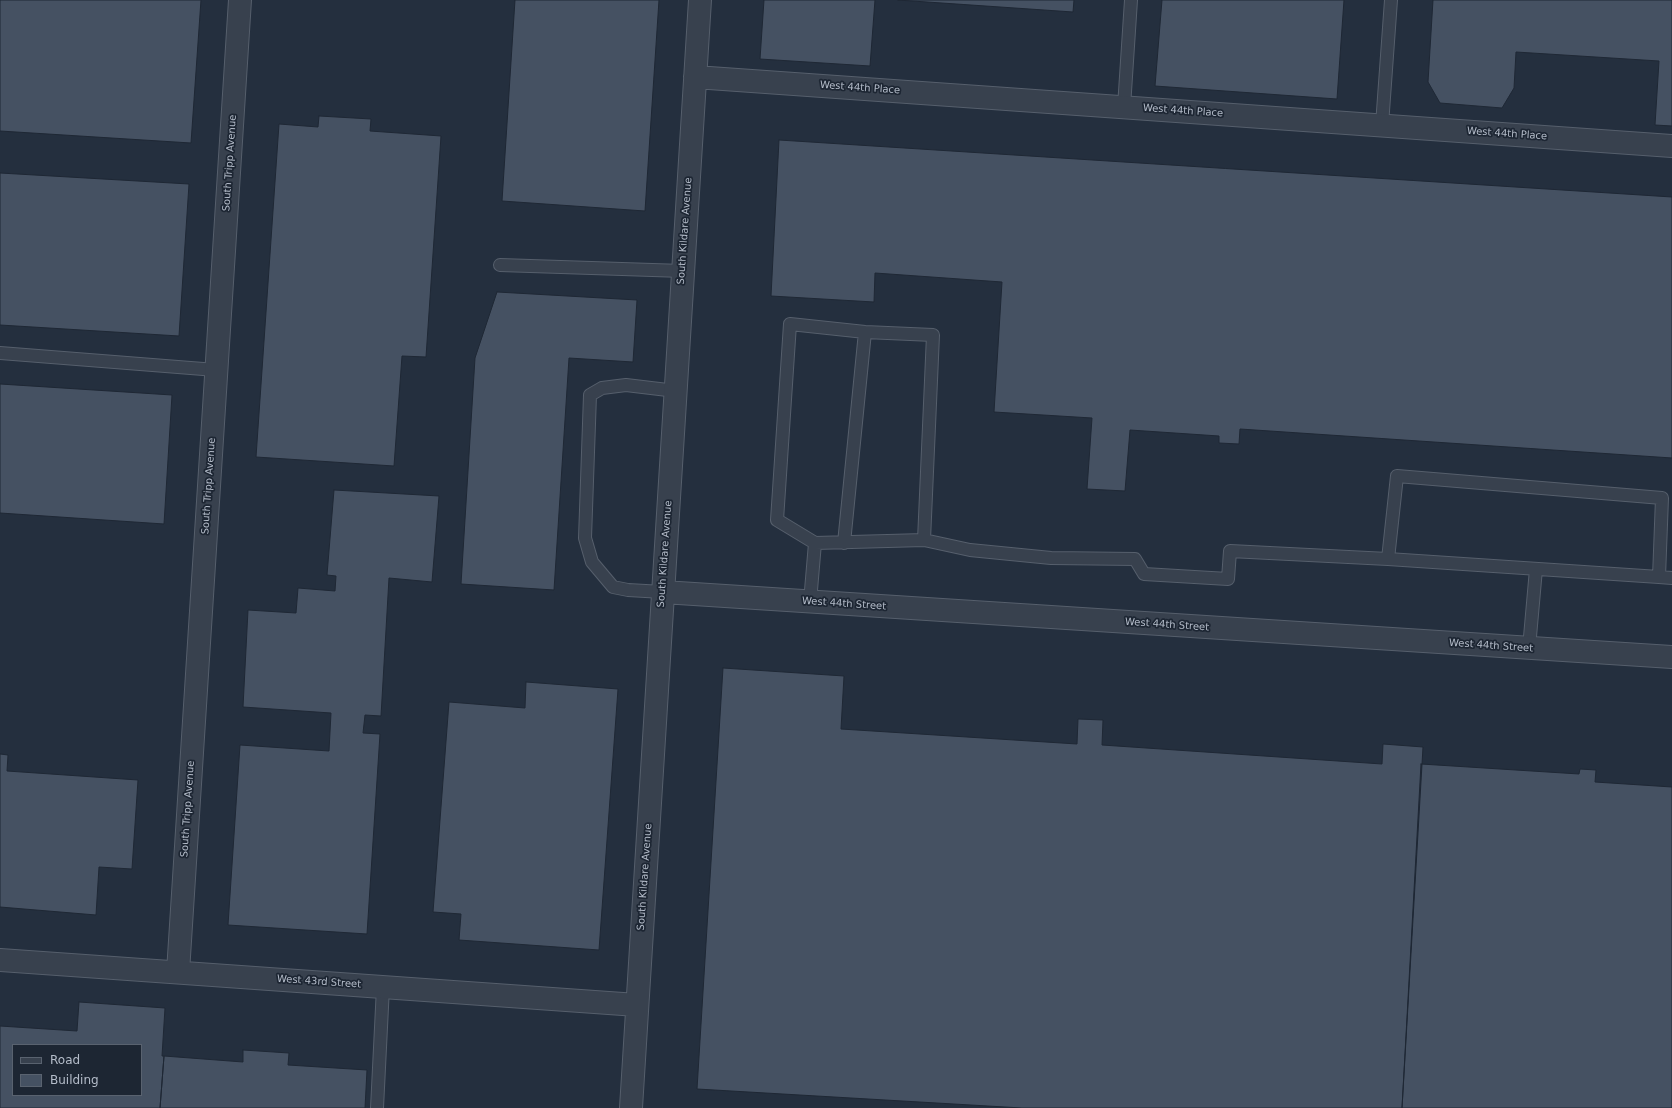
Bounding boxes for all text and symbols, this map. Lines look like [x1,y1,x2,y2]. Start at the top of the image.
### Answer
street label: West 44th Place [819,79,901,97]
street label: West 44th Place [1142,102,1224,120]
street label: South Tripp Avenue [221,114,239,212]
street label: West 44th Place [1466,125,1548,143]
street label: South Kildare Avenue [675,177,695,285]
street label: South Tripp Avenue [200,437,218,535]
street label: South Kildare Avenue [655,500,675,608]
street label: West 44th Street [802,595,886,613]
street label: West 44th Street [1125,616,1209,634]
street label: West 44th Street [1449,637,1533,655]
street label: South Tripp Avenue [179,760,197,858]
street label: South Kildare Avenue [635,823,655,931]
street label: West 43rd Street [277,973,361,991]
legend [12,1044,142,1096]
text: Road [50,1053,80,1067]
text: Building [50,1073,99,1087]

